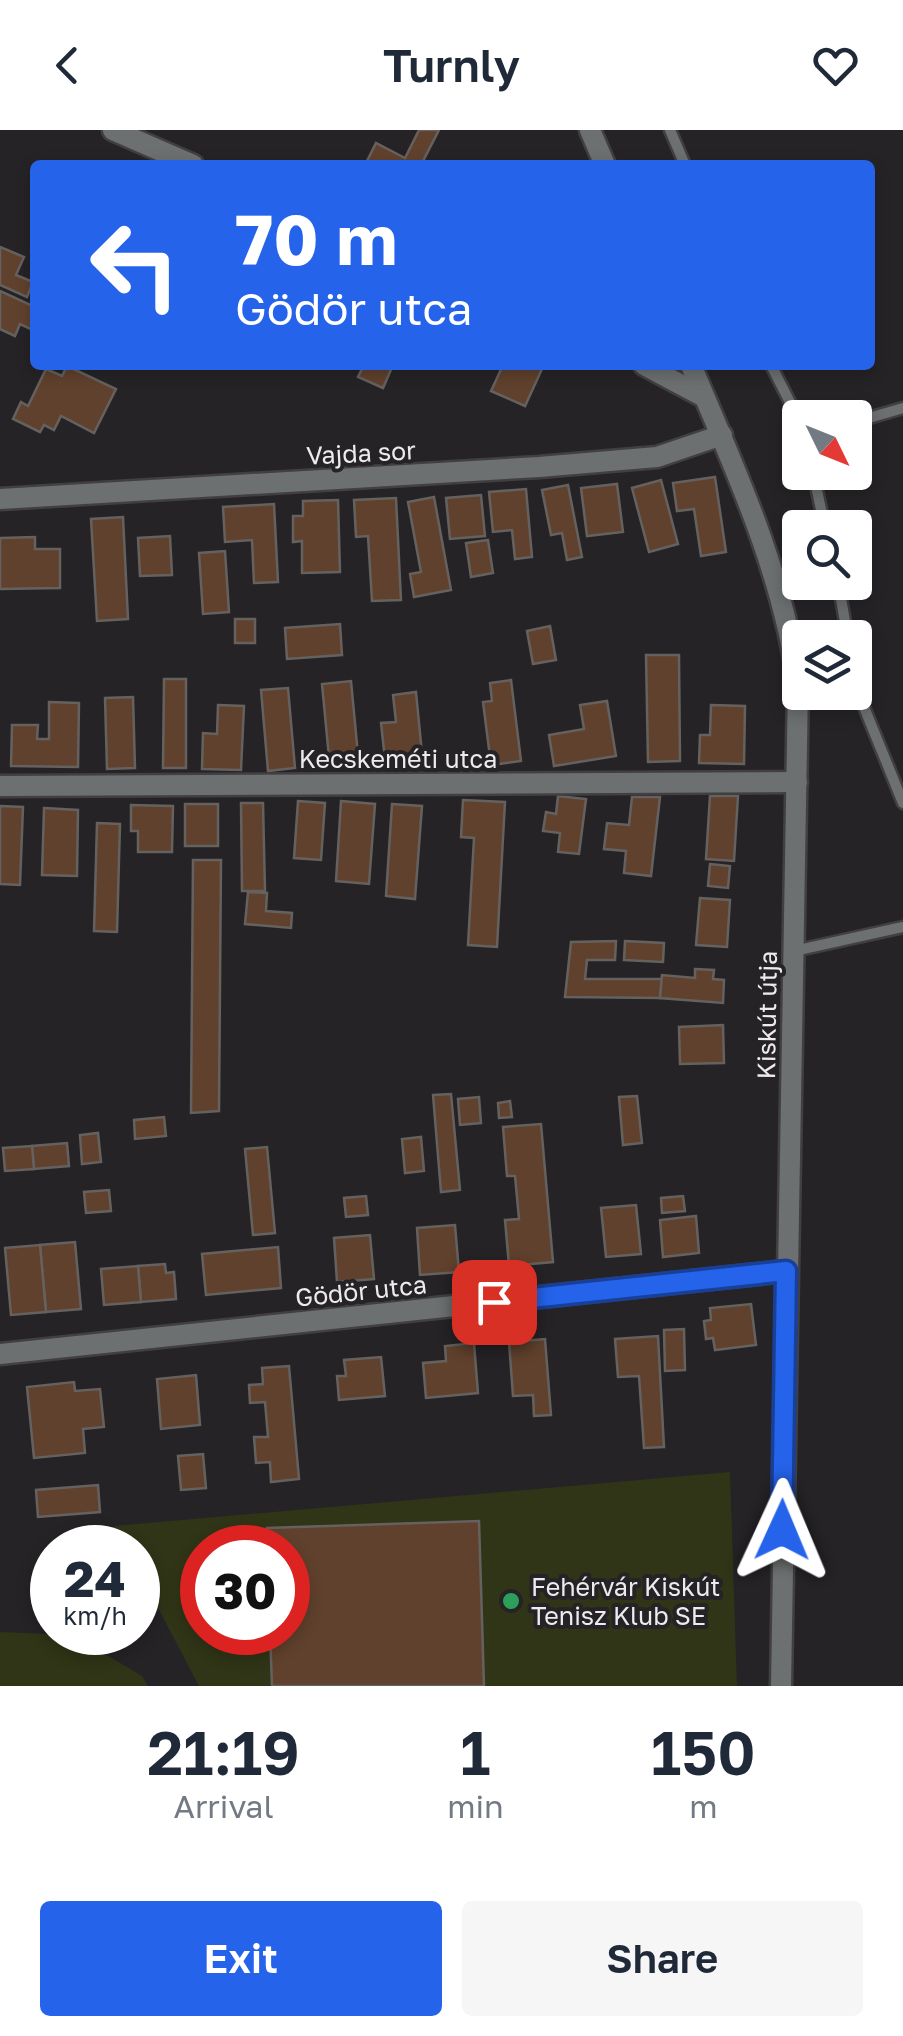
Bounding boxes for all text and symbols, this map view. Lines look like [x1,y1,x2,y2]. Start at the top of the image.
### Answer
icon: back [40,38,95,93]
text: Turnly [383,38,520,92]
icon: heart [808,38,863,93]
text: 70 m [235,196,397,280]
icon: left [70,200,200,330]
text: Gödör utca [235,281,472,335]
north arrow [782,400,872,490]
map controls [782,400,872,710]
street label: Vajda sor [305,434,417,471]
button: search [782,510,872,600]
button: layers [782,620,872,710]
street label: Kecskeméti utca [299,743,497,774]
street label: Kiskút útja [750,950,783,1080]
pin [452,1260,537,1345]
street label: Gödör utca [294,1268,428,1313]
icon: arrive [467,1275,522,1330]
position arrow [730,1478,834,1582]
speed limit sign: 30 [180,1525,310,1655]
text: 24 [64,1548,126,1608]
place label: Fehérvár Kiskút Tenisz Klub SE [531,1571,720,1631]
marker: Fehérvár Kiskút Tenisz Klub SE [500,1590,522,1612]
text: km/h [63,1600,127,1631]
text: 21:19 [147,1716,300,1788]
text: 1 [460,1716,491,1788]
text: 150 [651,1716,756,1788]
text: Arrival [173,1787,274,1825]
text: min [447,1787,504,1825]
text: m [689,1787,718,1825]
button: Exit [40,1901,442,2016]
button: Share [462,1901,863,2016]

